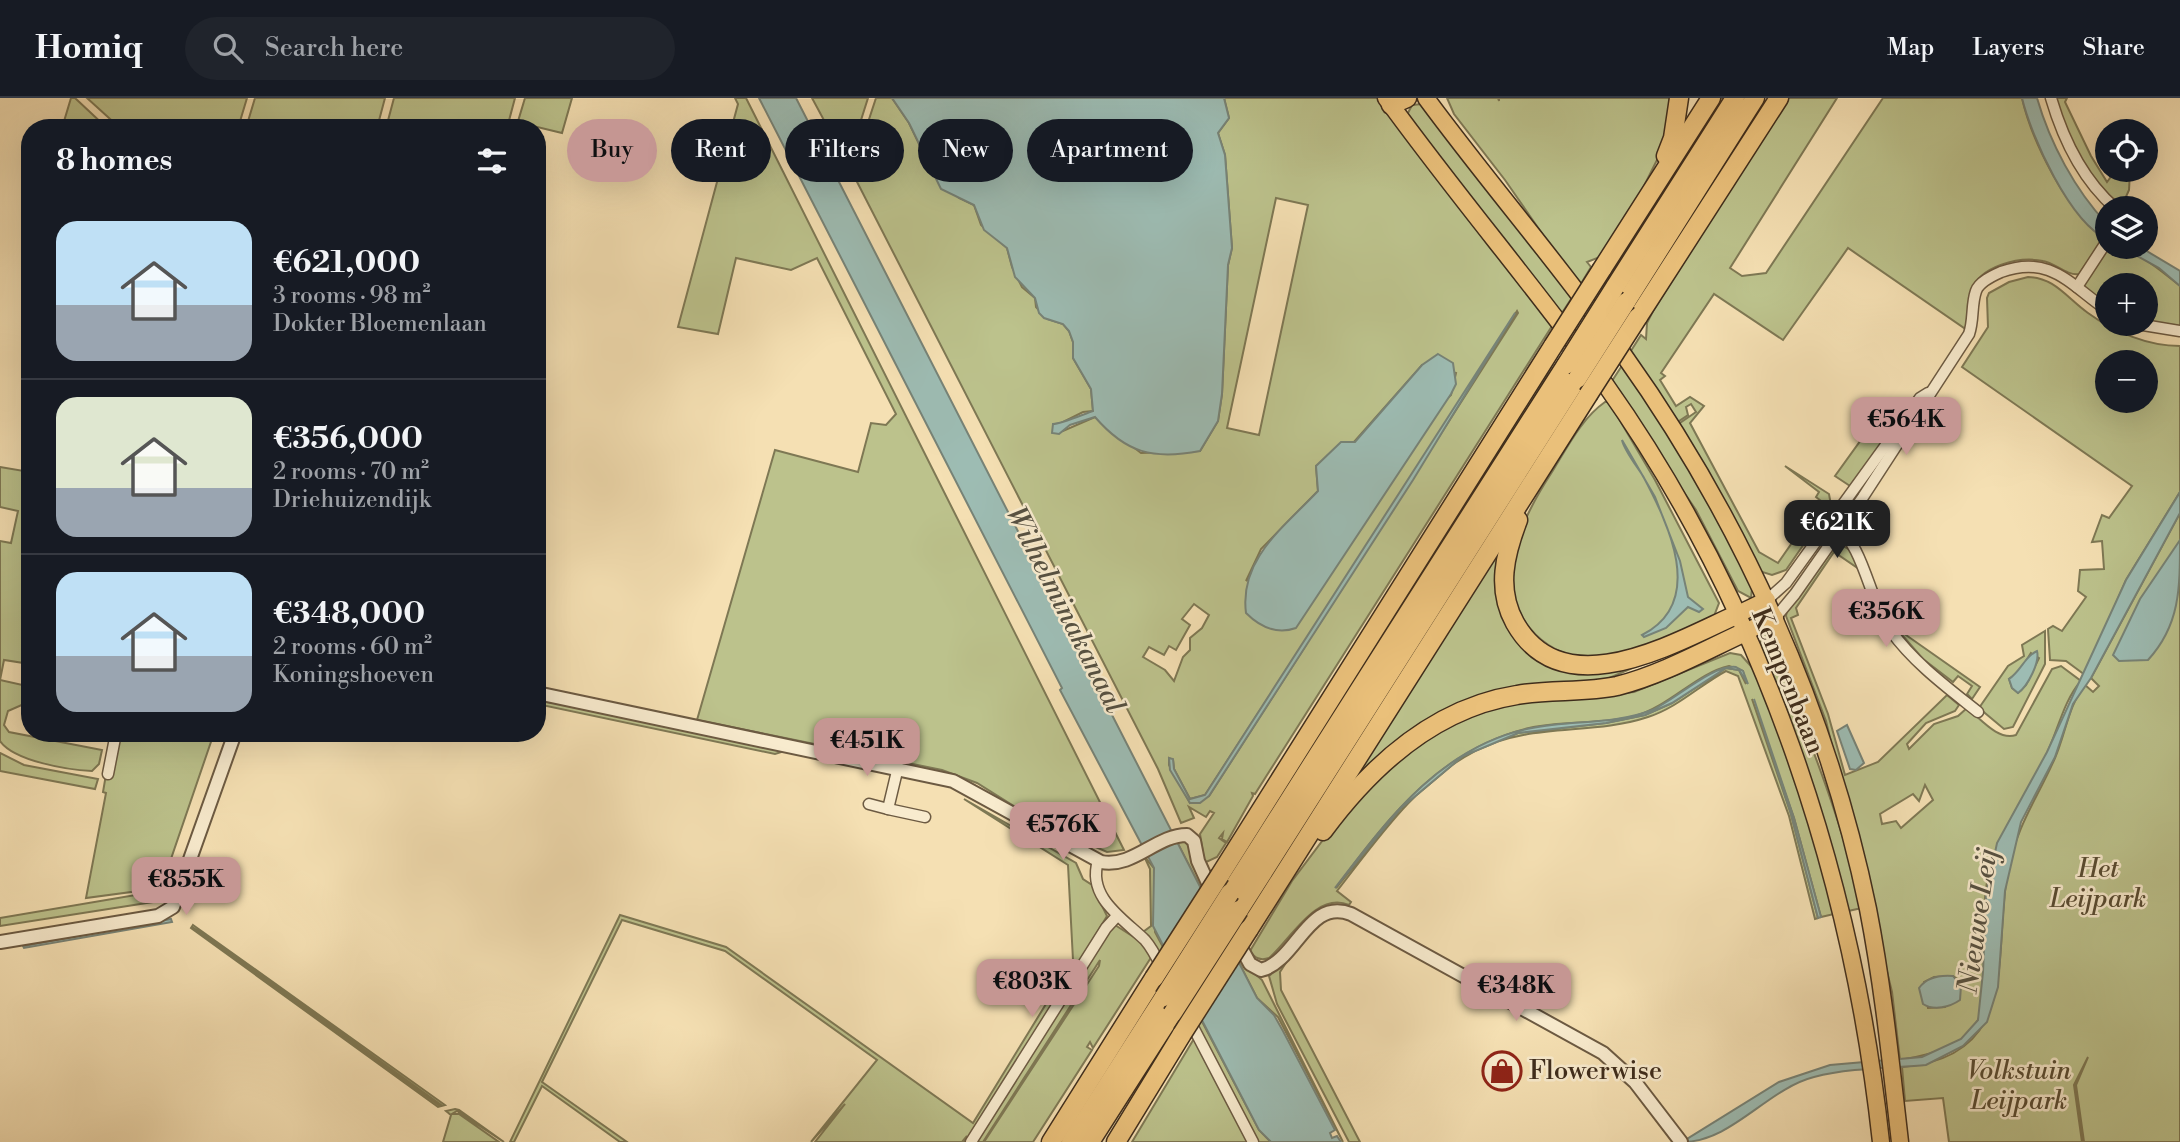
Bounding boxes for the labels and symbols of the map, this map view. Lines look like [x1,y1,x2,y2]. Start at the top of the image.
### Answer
pin: €564K [1857,398,1955,457]
pin: €621K [1788,500,1886,560]
water label: Wilhelminakanaal [998,501,1132,719]
pin: €356K [1837,589,1935,649]
street label: Kempenbaan [1744,603,1832,759]
pin: €451K [818,718,916,778]
pin: €576K [1014,802,1112,862]
water label: Nieuwe Leij [1950,845,2006,997]
park label: Het Leijpark [2049,853,2146,915]
pin: €855K [137,858,235,917]
pin: €803K [983,960,1081,1019]
pin: €348K [1467,964,1565,1023]
shop icon: Flowerwise [1481,1050,1523,1092]
place label: Flowerwise [1529,1055,1662,1087]
park label: Volkstuin Leijpark [1967,1055,2071,1117]

